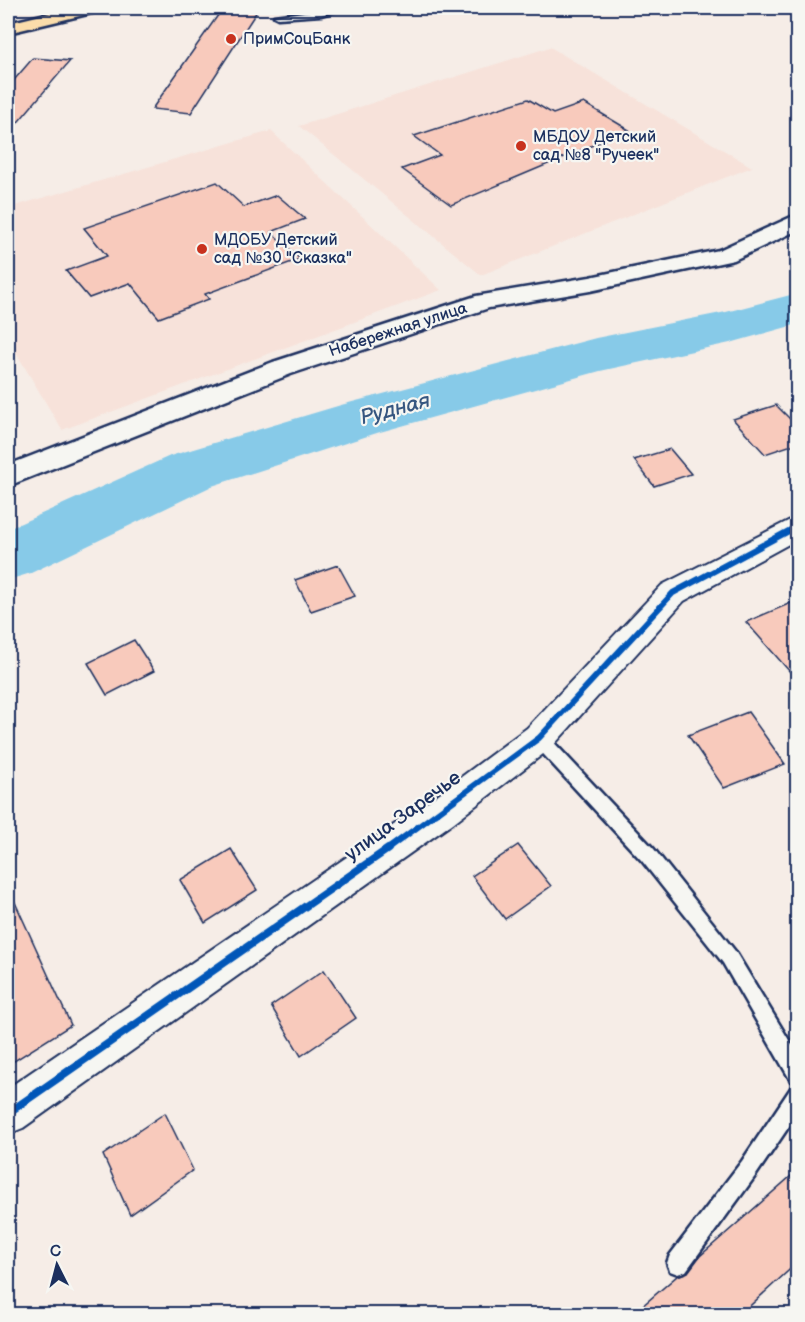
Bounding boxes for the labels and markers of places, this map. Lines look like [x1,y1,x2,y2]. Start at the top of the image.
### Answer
place label: ПримСоцБанк [243,30,351,49]
marker: ПримСоцБанк [224,32,238,46]
place label: МБДОУ Детский сад №8 "Ручеек" [533,128,659,165]
marker: МБДОУ Детский сад №8 "Ручеек" [514,139,528,153]
place label: МДОБУ Детский сад №30 "Сказка" [214,231,352,268]
marker: МДОБУ Детский сад №30 "Сказка" [195,242,209,256]

